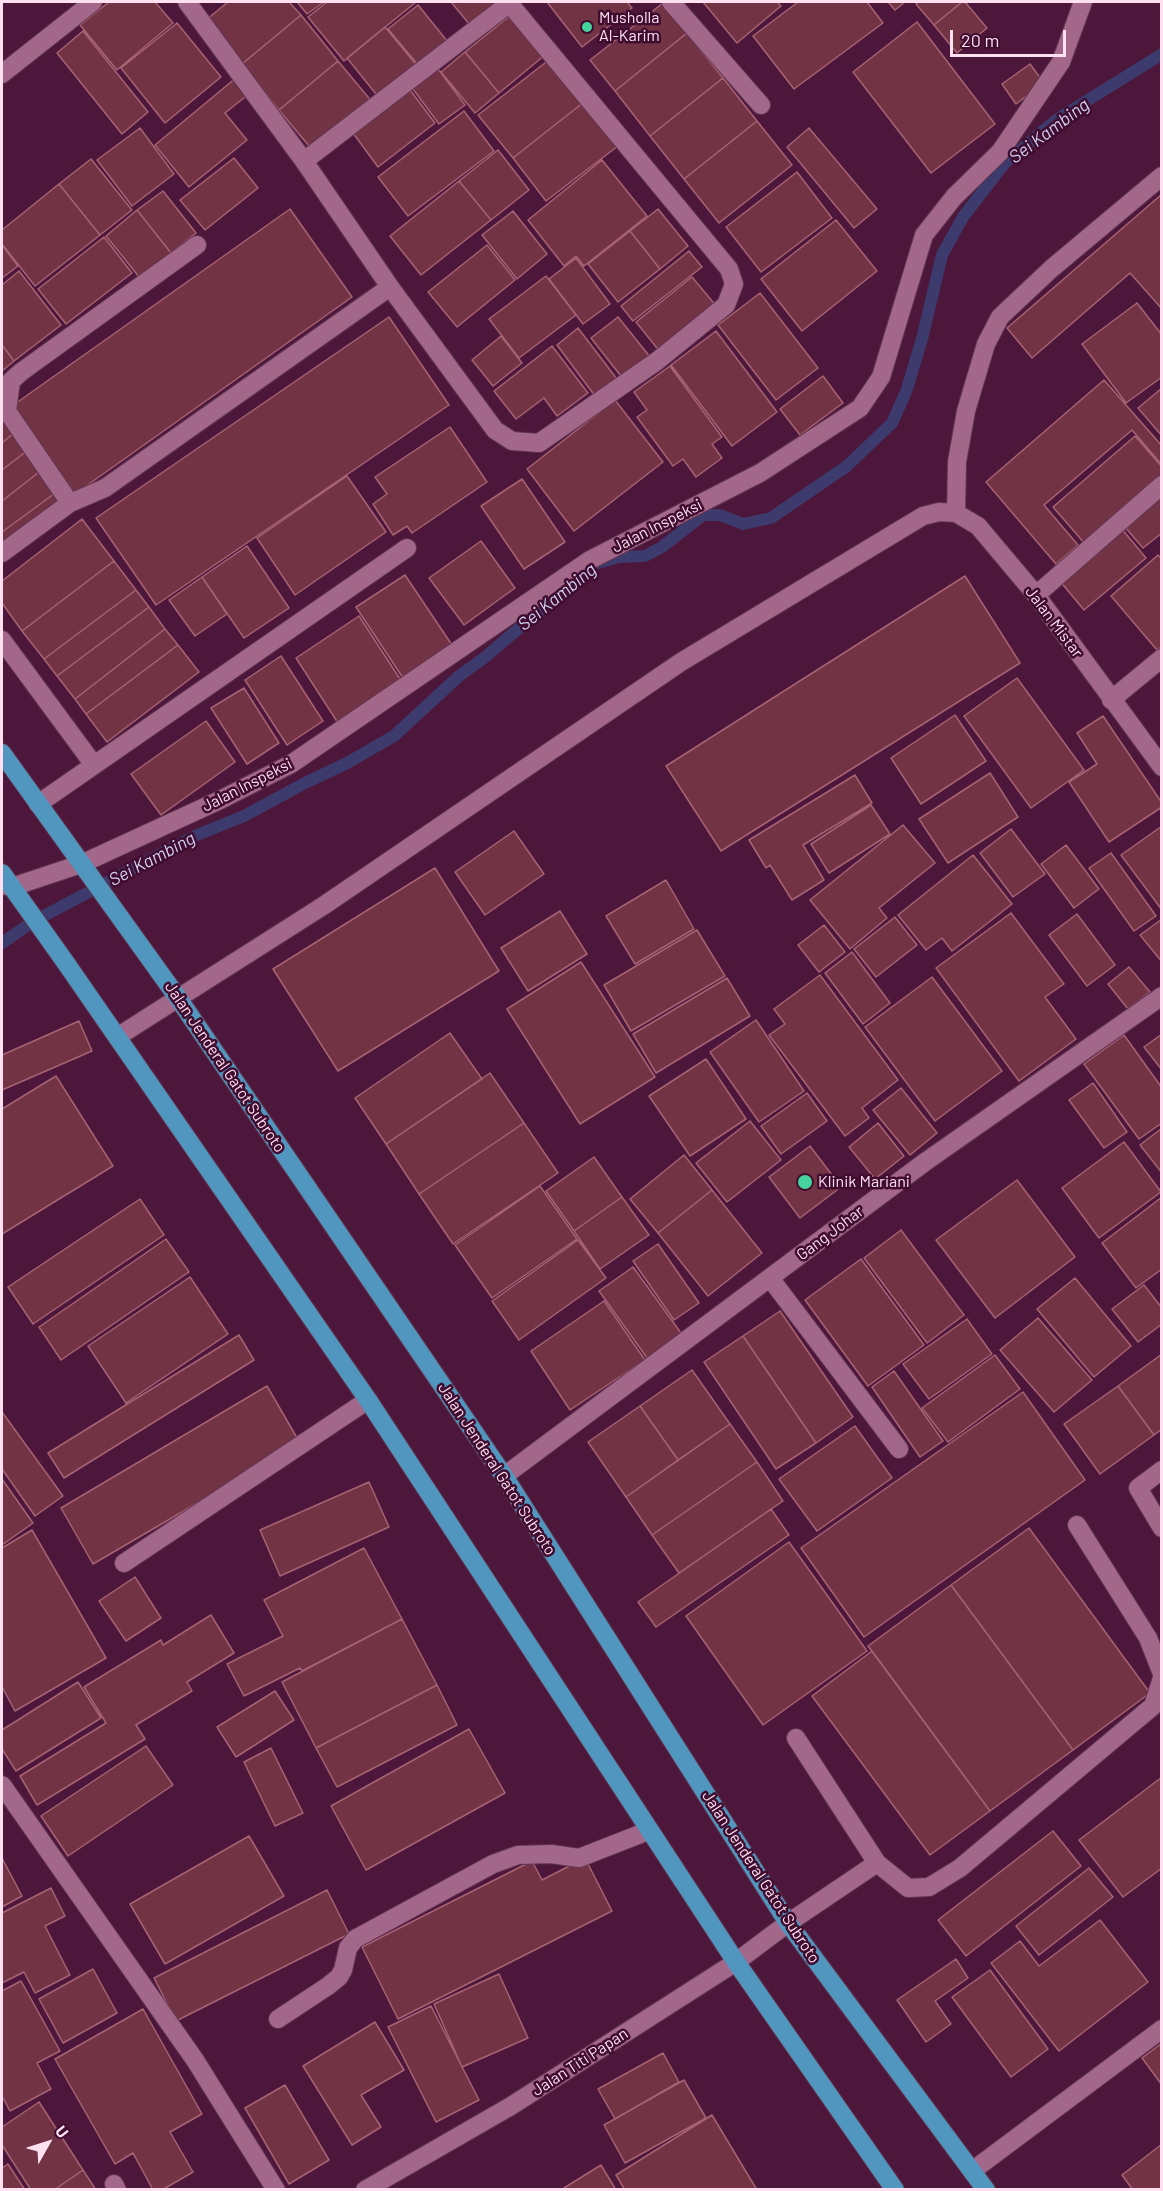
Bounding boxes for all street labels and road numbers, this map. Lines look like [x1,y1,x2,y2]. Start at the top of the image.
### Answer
street label: Jalan Inspeksi [609,495,705,557]
street label: Jalan Mistar [1021,583,1087,661]
street label: Jalan Inspeksi [199,754,295,816]
street label: Jalan Jenderal Gatot Subroto [161,978,289,1156]
street label: Gang Johar [793,1202,867,1264]
street label: Jalan Jenderal Gatot Subroto [434,1379,560,1559]
street label: Jalan Jenderal Gatot Subroto [698,1787,824,1967]
street label: Jalan Titi Papan [528,2024,632,2100]

